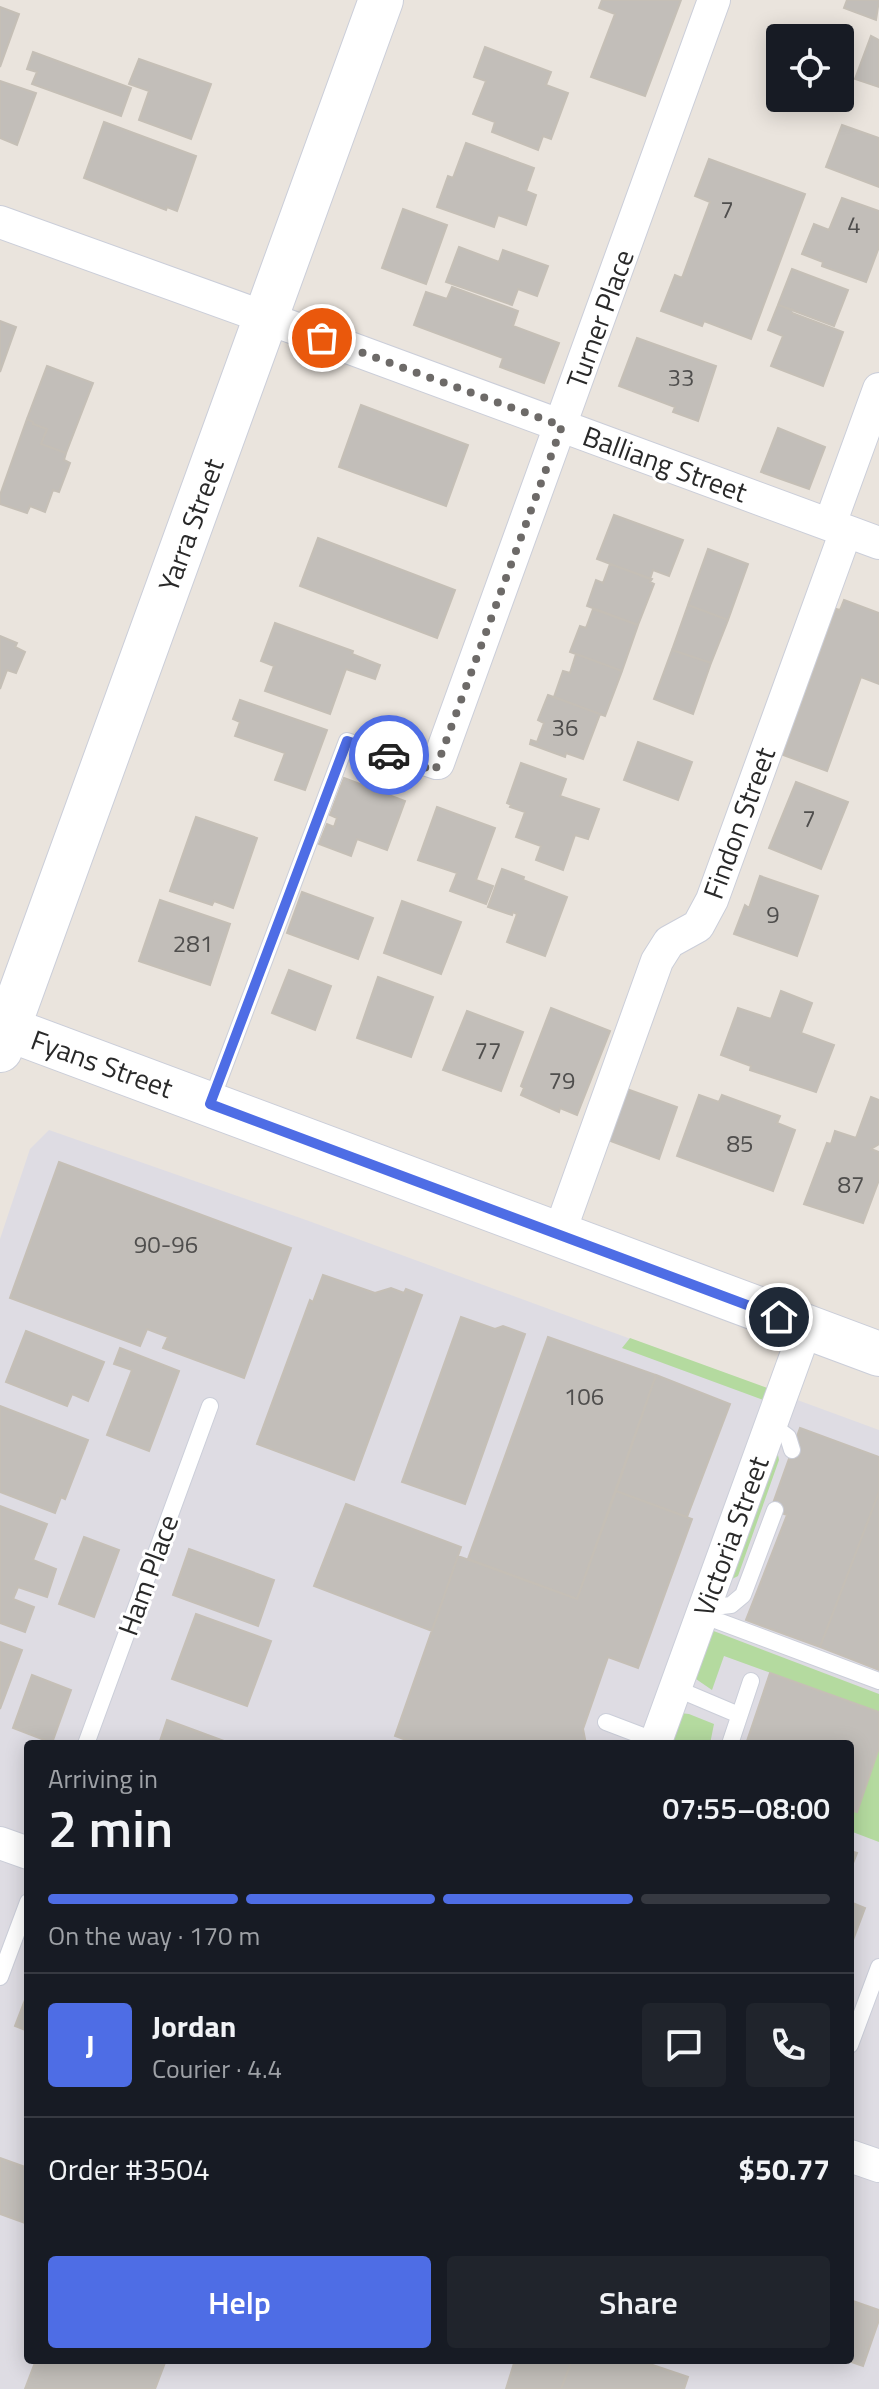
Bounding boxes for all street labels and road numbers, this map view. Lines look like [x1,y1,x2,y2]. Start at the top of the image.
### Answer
street label: Turner Place [555,243,645,394]
street label: Balliang Street [577,414,754,513]
street label: Yarra Street [147,452,235,598]
street label: Findon Street [691,741,786,905]
street label: Fyans Street [25,1018,179,1109]
street label: Victoria Street [682,1450,779,1622]
street label: Ham Place [106,1508,189,1641]

